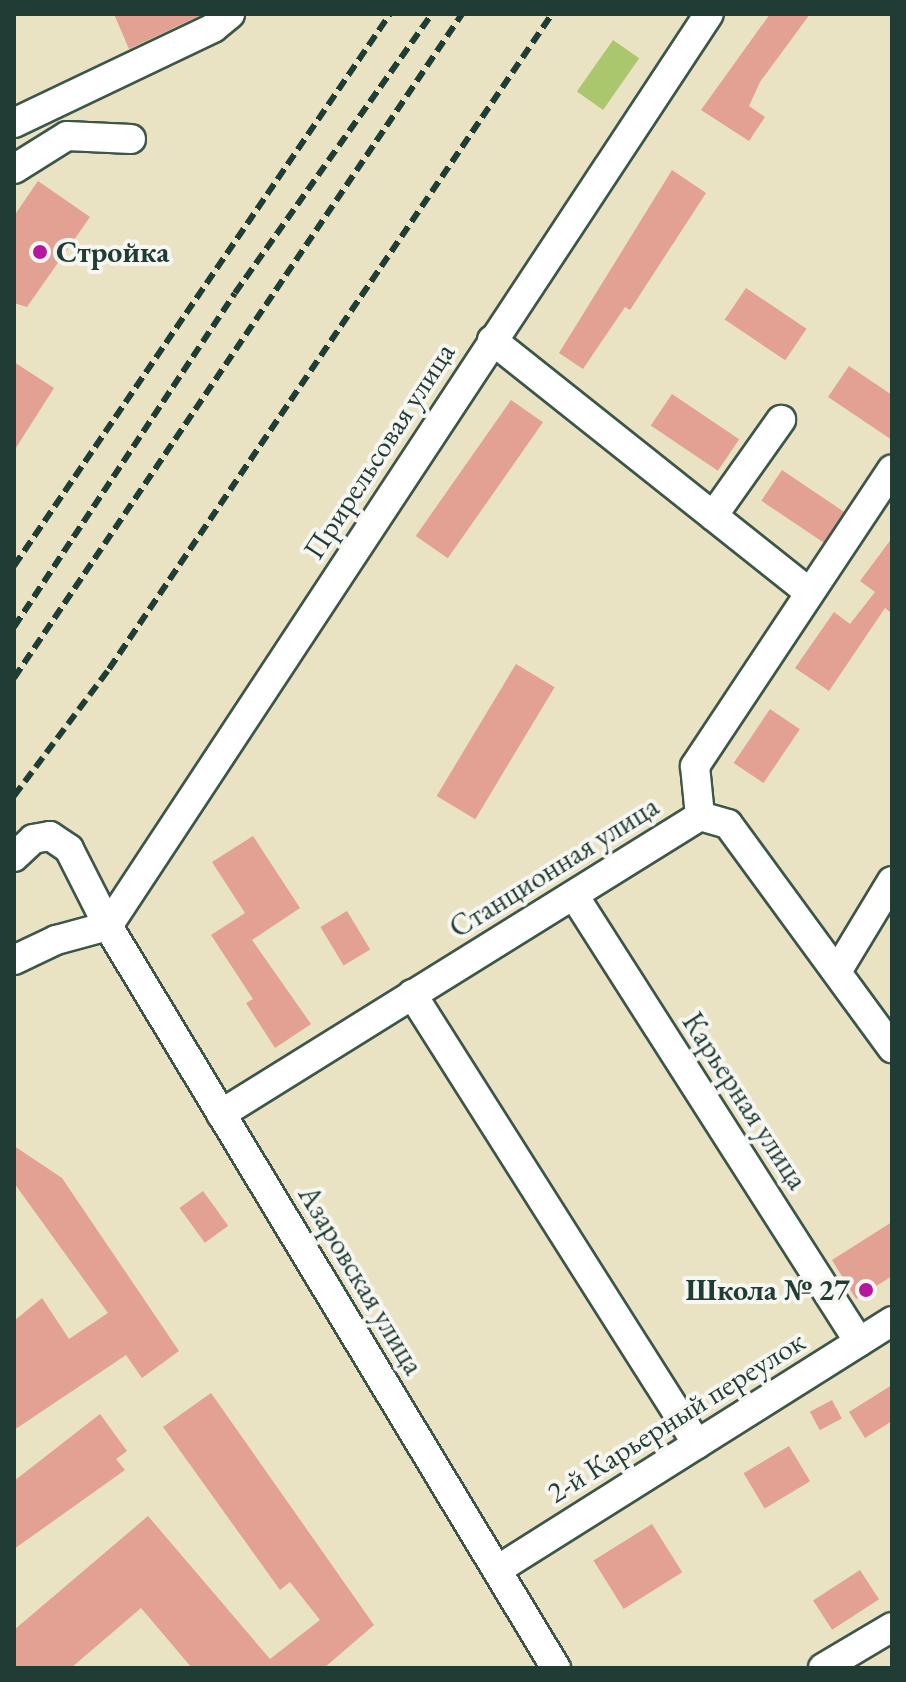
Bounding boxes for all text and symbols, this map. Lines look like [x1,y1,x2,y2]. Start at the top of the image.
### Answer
place label: Стройка [56,234,169,270]
marker: Стройка [31,243,49,261]
street label: Прирельсовая улица [296,336,462,566]
street label: Станционная улица [443,788,665,946]
street label: Карьерная улица [674,1006,816,1196]
street label: Азаровская улица [290,1179,432,1381]
place label: Школа № 27 [685,1272,850,1308]
marker: Школа № 27 [857,1281,875,1299]
street label: 2-й Карьерный переулок [540,1323,812,1511]

